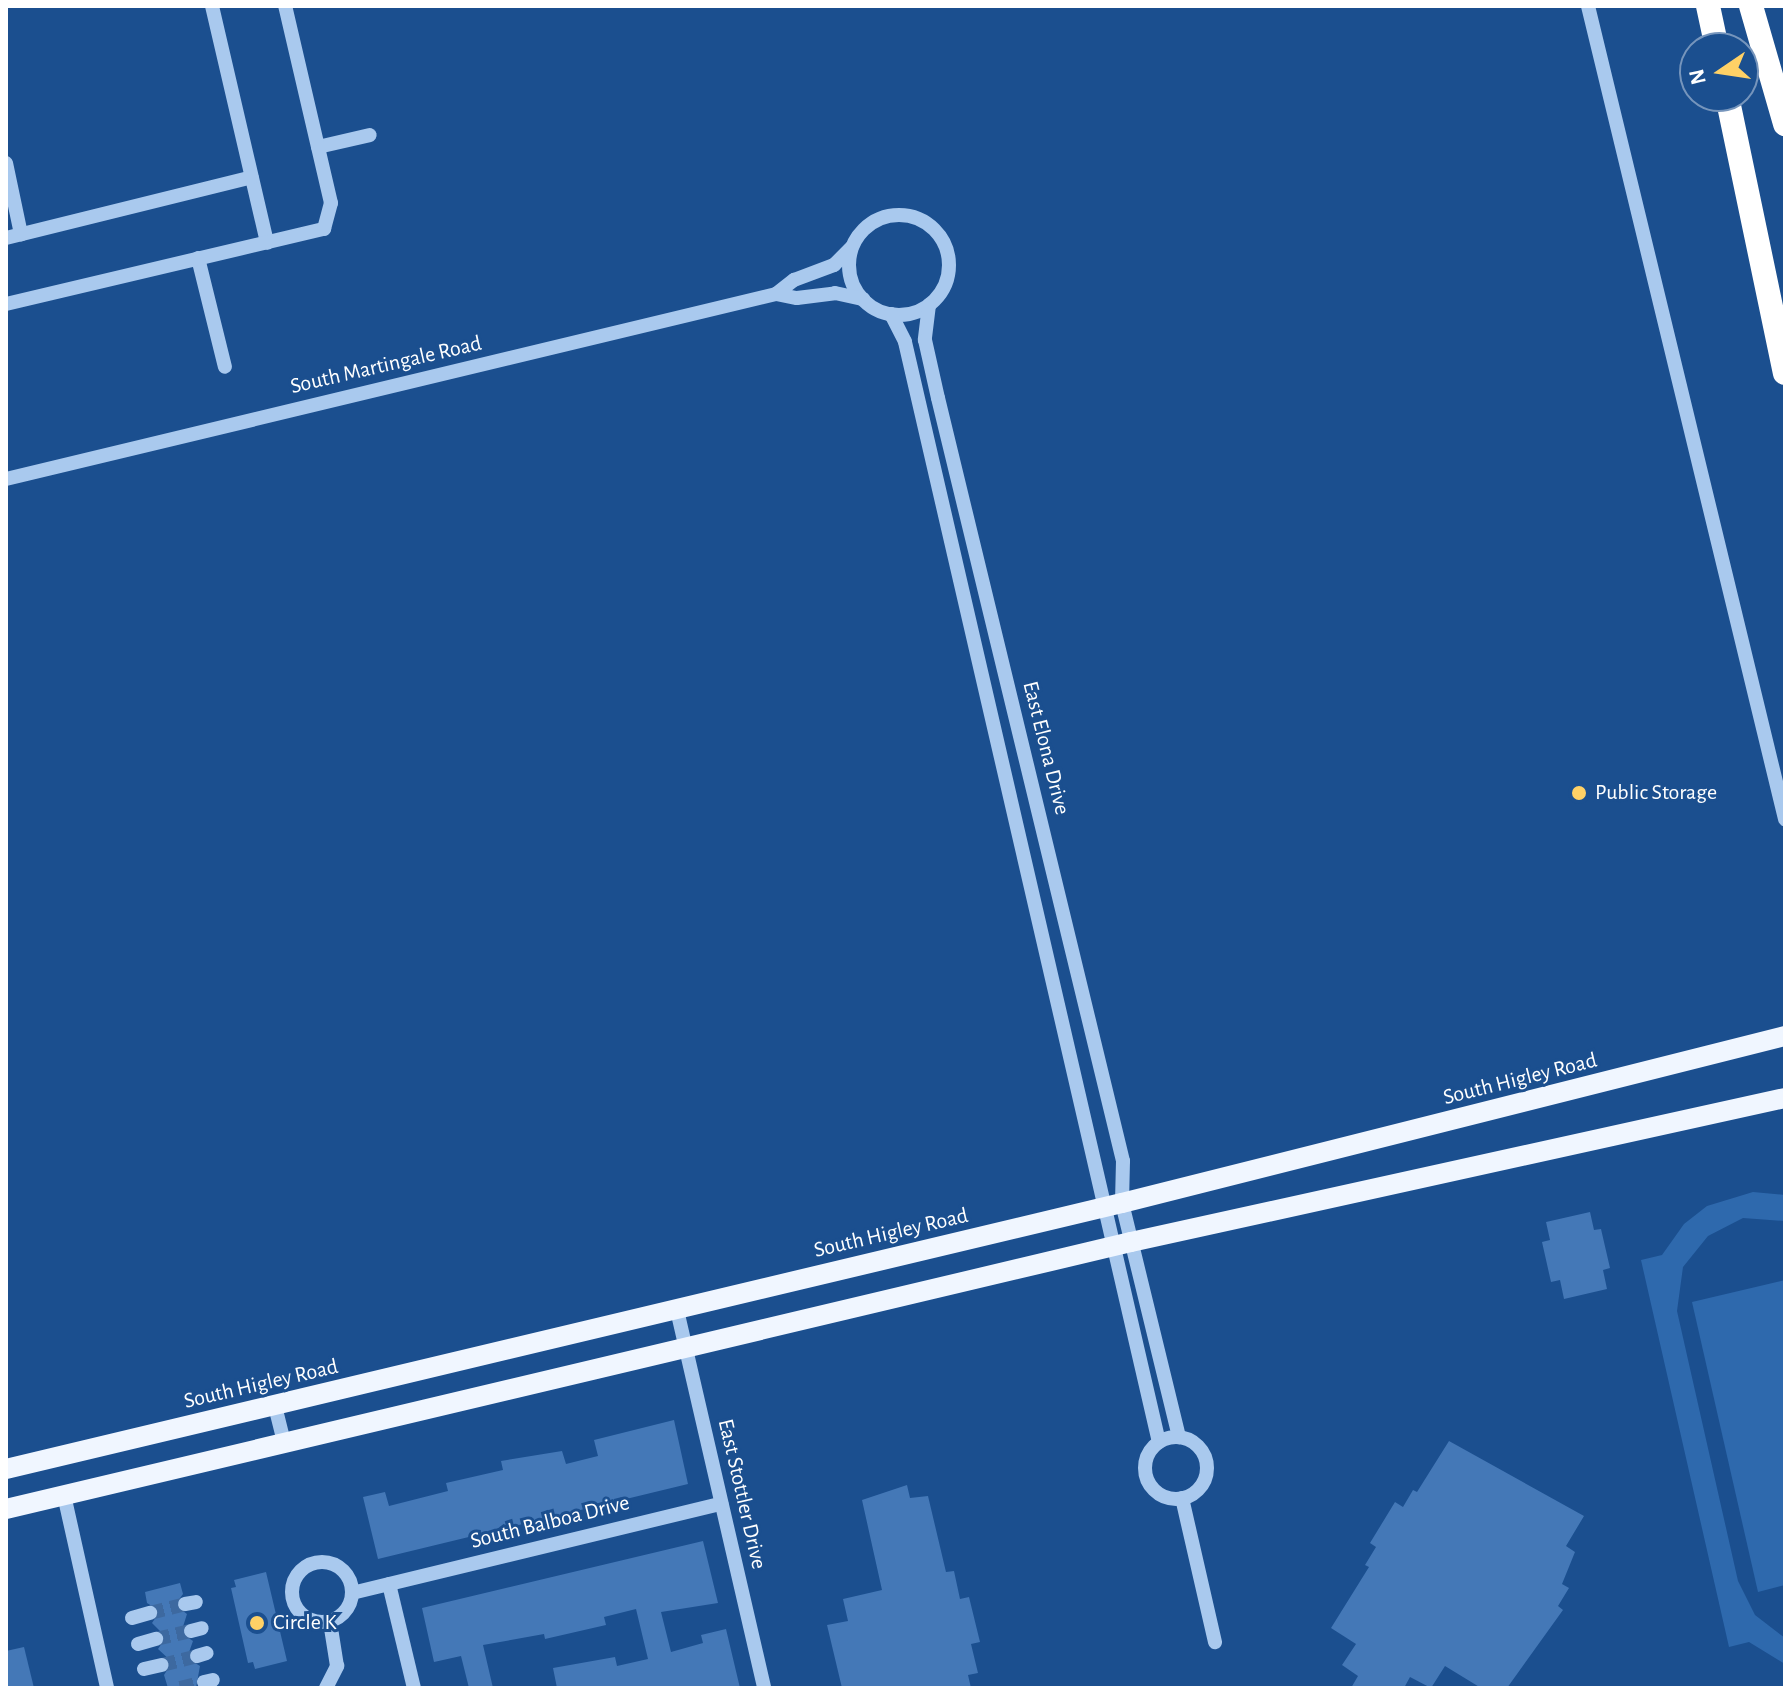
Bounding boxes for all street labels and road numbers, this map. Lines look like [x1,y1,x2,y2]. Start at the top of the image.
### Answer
street label: South Martingale Road [288,330,484,400]
street label: East Elona Drive [1017,679,1075,817]
street label: South Higley Road [1440,1047,1600,1111]
street label: South Higley Road [811,1202,971,1264]
street label: South Higley Road [181,1353,341,1415]
street label: East Stottler Drive [712,1416,772,1572]
street label: South Balboa Drive [468,1489,632,1555]

